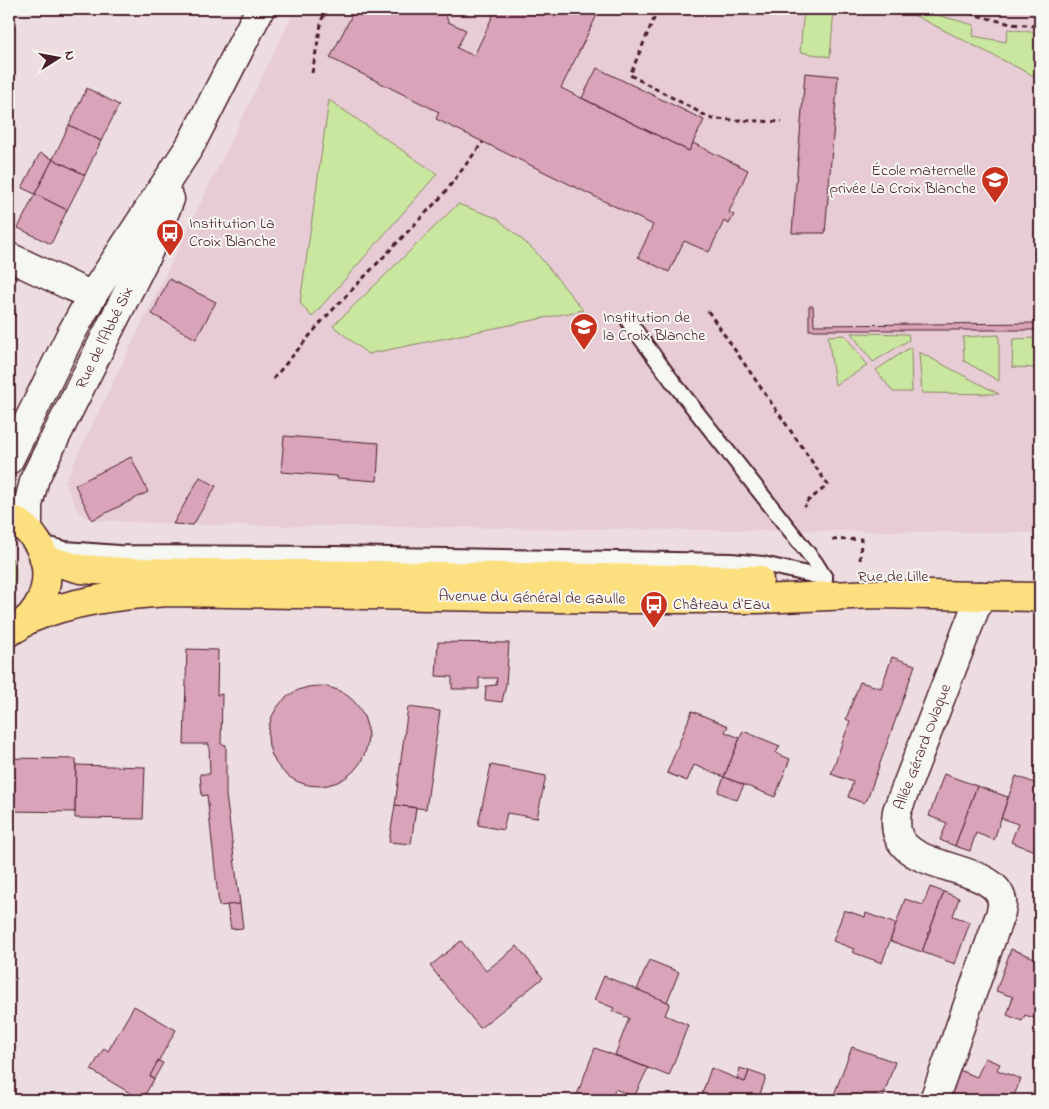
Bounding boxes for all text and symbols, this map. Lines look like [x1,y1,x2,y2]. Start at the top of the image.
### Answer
north arrow [32,32,82,82]
text: N [58,49,80,62]
place label: École maternelle privée La Croix Blanche [829,159,977,201]
school or university icon: École maternelle privée La Croix Blanche [980,165,1010,204]
place label: Institution La Croix Blanche [189,212,277,254]
bus stop icon: Institution La Croix Blanche [155,218,185,257]
street label: Rue de l'Abbé Six [70,283,140,393]
place label: Institution de la Croix Blanche [603,306,706,348]
school or university icon: Institution de la Croix Blanche [569,312,599,351]
street label: Rue de Lille [858,565,929,589]
street label: Avenue du Général de Gaulle [438,584,627,612]
bus stop icon: Château d'Eau [639,590,669,629]
place label: Château d'Eau [673,593,770,617]
street label: Allée Gérard Ovlaque [888,680,958,814]

